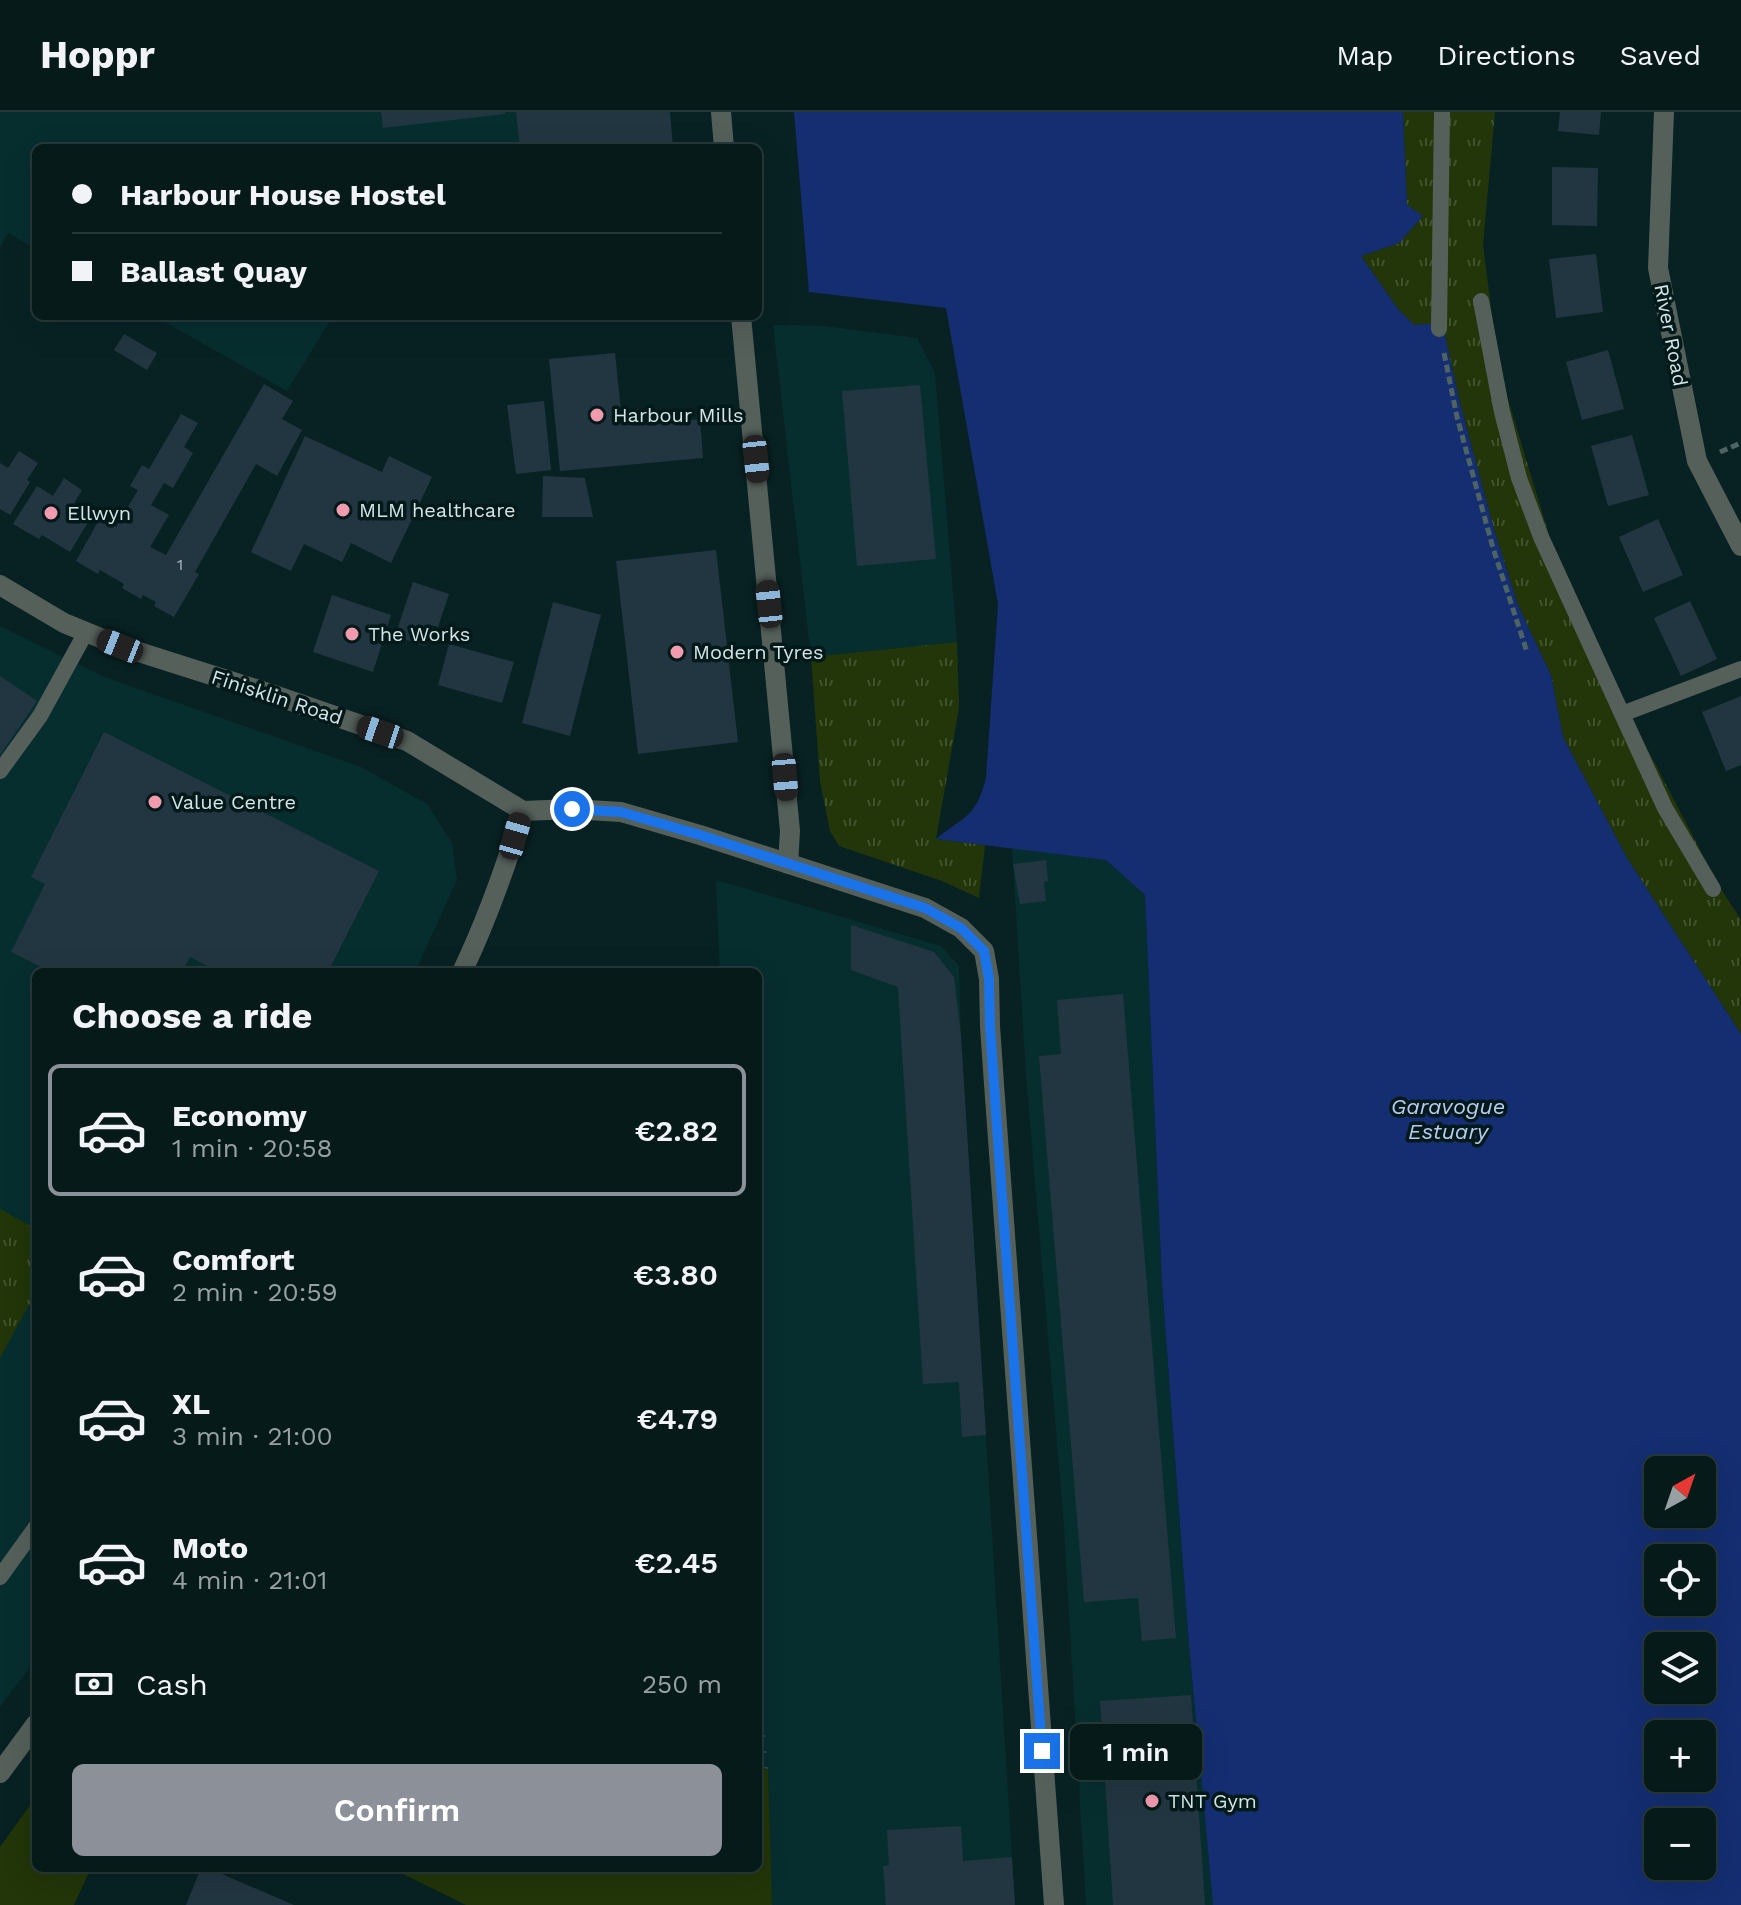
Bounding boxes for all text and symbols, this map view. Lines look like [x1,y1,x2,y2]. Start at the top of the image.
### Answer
text: Hoppr [40,33,155,77]
text: Map [1336,39,1393,72]
text: Directions [1437,39,1576,72]
text: Saved [1620,39,1701,72]
text: Harbour House Hostel [120,177,446,212]
text: Ballast Quay [120,254,307,289]
street label: River Road [1649,282,1693,388]
place label: Harbour Mills [613,403,744,427]
marker: Harbour Mills [588,406,606,424]
car [742,434,770,484]
place label: MLM healthcare [359,498,516,522]
place label: Ellwyn [67,501,131,525]
marker: MLM healthcare [334,501,352,519]
marker: Ellwyn [42,504,60,522]
house number: 1 [177,555,183,574]
car [755,579,783,629]
place label: The Works [368,622,470,646]
marker: The Works [343,625,361,643]
car [93,626,147,666]
place label: Modern Tyres [693,640,823,664]
marker: Modern Tyres [668,643,686,661]
street label: Finisklin Road [208,664,346,730]
car [353,713,407,751]
car [771,752,799,802]
place label: Value Centre [171,790,296,814]
route start [554,791,590,827]
marker: Value Centre [146,793,164,811]
car [497,810,533,862]
text: Choose a ride [72,995,312,1037]
icon: car [76,1094,148,1166]
water label: Garavogue Estuary [1391,1094,1505,1144]
text: Economy [172,1098,307,1133]
text: €2.82 [634,1113,718,1148]
text: 1 min · 20:58 [172,1133,333,1163]
icon: car [76,1238,148,1310]
text: Comfort [172,1242,294,1277]
text: €3.80 [633,1257,718,1292]
text: 2 min · 20:59 [172,1277,338,1307]
icon: car [76,1382,148,1454]
text: XL [172,1386,210,1421]
text: €4.79 [637,1401,718,1436]
text: 3 min · 21:00 [172,1421,333,1451]
north arrow [1644,1456,1716,1528]
map controls [1644,1456,1716,1880]
icon: car [76,1526,148,1598]
text: Moto [172,1530,248,1565]
button: locate [1644,1544,1716,1616]
text: €2.45 [635,1545,718,1580]
text: 4 min · 21:01 [172,1565,327,1595]
button: layers [1644,1632,1716,1704]
icon: cash [72,1662,116,1706]
text: Cash [136,1667,208,1702]
text: 250 m [642,1669,722,1699]
button: + [1644,1720,1716,1792]
callout: 1 min [1070,1723,1202,1779]
route end [1024,1733,1060,1769]
text: 1 min [1103,1737,1169,1767]
button: Confirm [72,1764,722,1856]
place label: TNT Gym [1168,1789,1257,1813]
marker: TNT Gym [1143,1792,1161,1810]
button: − [1644,1808,1716,1880]

